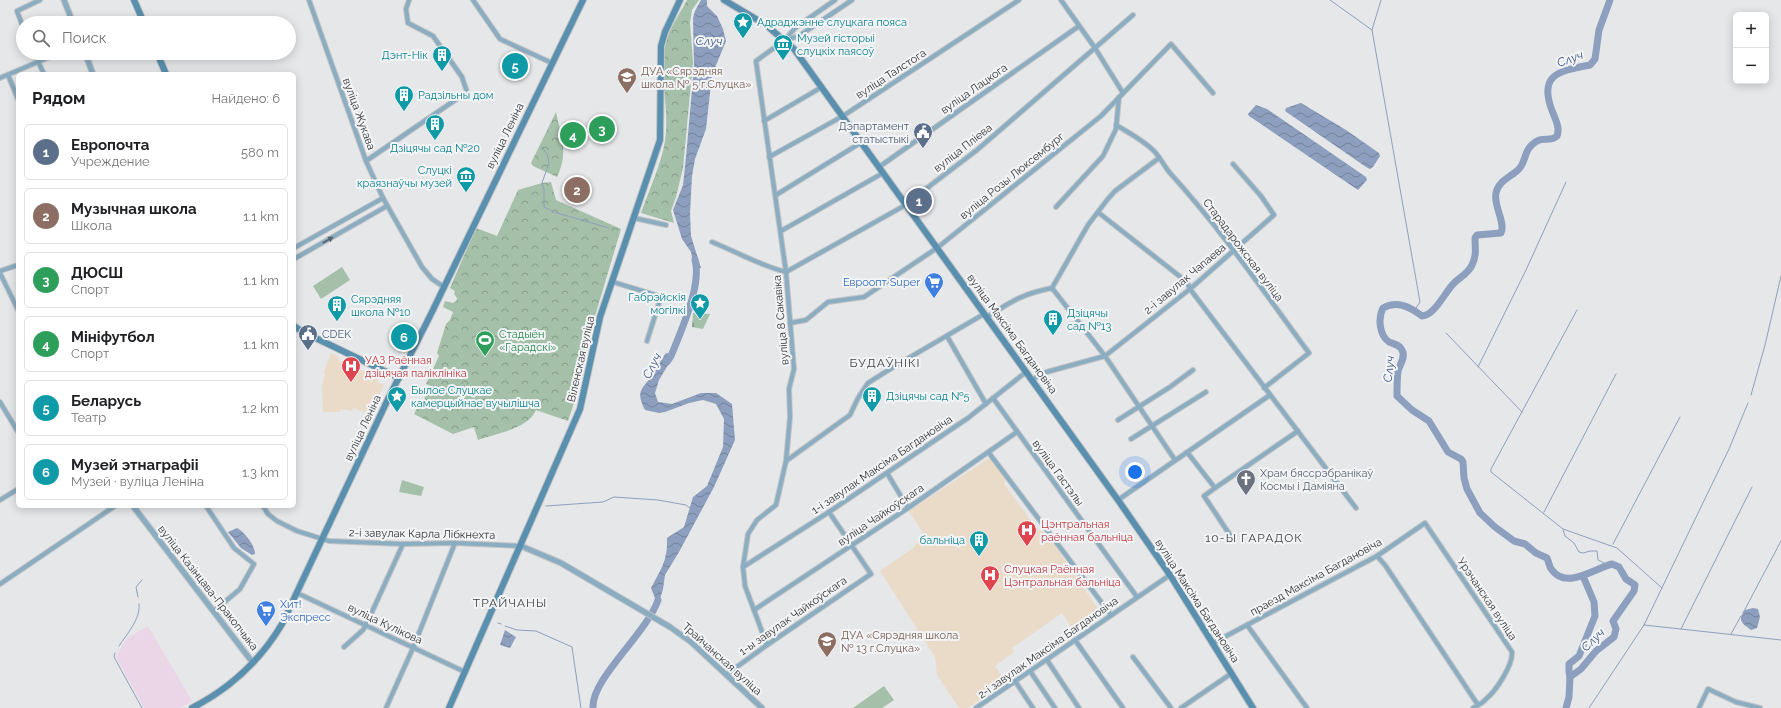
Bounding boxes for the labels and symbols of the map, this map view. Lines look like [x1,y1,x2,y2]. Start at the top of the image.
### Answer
place icon: Адраджэнне слуцкага пояса [732,11,754,39]
place label: Адраджэнне слуцкага пояса [757,16,907,29]
place label: Музей гісторыі слуцкіх паясоў [797,32,875,58]
museum icon: Музей гісторыі слуцкіх паясоў [772,33,794,61]
water label: Случ [696,34,722,48]
building icon: Дэнт-Нік [431,44,453,72]
street label: вуліца Талстога [853,46,929,102]
water label: Случ [1555,48,1585,70]
place label: Дэнт-Нік [382,49,428,62]
pin: 5 [502,51,528,81]
street label: вуліца Лацкога [938,61,1010,117]
place label: ДУА «Сярэдняя школа № 5 г.Слуцка» [641,65,751,91]
school or university icon: ДУА «Сярэдняя школа № 5 г.Слуцка» [616,66,638,94]
street label: вуліца Жукава [340,76,378,152]
building icon: Радзільны дом [393,84,415,112]
place label: Радзільны дом [418,89,494,102]
street label: вуліца Леніна [484,101,526,171]
building icon: Дзіцячы сад №20 [424,113,446,141]
pin: 3 [589,114,615,144]
pin: 4 [560,120,586,150]
place label: Дэпартамент статыстыкі [839,120,910,146]
public building icon: Дэпартамент статыстыкі [912,121,934,149]
street label: вуліца Пліева [931,121,995,175]
street label: вуліца Розы Люксембург [957,130,1067,222]
place label: Дзіцячы сад №20 [390,142,480,155]
place label: Слуцкі краязнаўчы музей [357,164,452,190]
museum icon: Слуцкі краязнаўчы музей [455,165,477,193]
pin: 2 [564,175,590,205]
pin: 1 [906,186,932,216]
street label: Старадарожская вуліца [1200,196,1286,304]
one-way arrow [322,236,334,243]
street label: 2-і завулак Чапаева [1141,241,1229,317]
supermarket icon: Евроопт Super [923,271,945,299]
street label: вуліца Максіма Багдановіча [964,272,1060,396]
street label: вуліца 8 Сакавіка [771,274,791,366]
place label: Евроопт Super [843,276,920,289]
place label: Габрэйскія могілкі [628,291,686,317]
place icon: Габрэйскія могілкі [689,292,711,320]
place label: Сярэдняя школа №10 [351,293,411,319]
building icon: Сярэдняя школа №10 [326,294,348,322]
place label: Дзіцячы сад №13 [1067,307,1111,333]
building icon: Дзіцячы сад №13 [1042,308,1064,336]
street label: Віленская вуліца [565,315,597,403]
pin: 6 [391,322,417,352]
public building icon: CDEK [297,323,319,351]
place label: CDEK [322,328,352,341]
place label: Стадыён «Гарадскі» [499,328,557,354]
sports icon: Стадыён «Гарадскі» [474,329,496,357]
water label: Случ [640,351,664,381]
place label: УАЗ Раённая дзіцячая паліклініка [365,354,467,380]
hospital icon: УАЗ Раённая дзіцячая паліклініка [340,355,362,383]
water label: Случ [1381,355,1397,383]
district label: БУДАЎНІКІ [849,356,921,370]
place label: Былое Слуцкае камерцыйнае вучылішча [411,384,540,410]
place icon: Былое Слуцкае камерцыйнае вучылішча [386,385,408,413]
building icon: Дзіцячы сад №5 [861,385,883,413]
place label: Дзіцячы сад №5 [886,390,969,403]
street label: вуліца Леніна [342,393,384,463]
street label: 1-і завулак Максіма Багдановіча [809,413,955,517]
street label: вуліца Гастэлы [1030,437,1086,509]
your location [1125,462,1145,482]
place label: Храм бяссрэбранікаў Космы і Даміяна [1260,467,1373,493]
church icon: Храм бяссрэбранікаў Космы і Даміяна [1235,468,1257,496]
street label: вуліца Чайкоўскага [835,481,927,549]
place label: Цэнтральная раённая бальніца [1041,518,1133,544]
hospital icon: Цэнтральная раённая бальніца [1016,519,1038,547]
street label: вуліца Казінцава-Пракопчыка [155,523,261,653]
street label: 2-і завулак Карла Лібкнехта [349,526,495,542]
building icon: бальніца [968,529,990,557]
district label: 10-Ы ГАРАДОК [1205,531,1303,545]
place label: бальніца [920,534,965,547]
street label: праезд Максіма Багдановіча [1248,535,1384,619]
street label: вуліца Максіма Багдановіча [1152,537,1242,665]
street label: Урэчанская вуліца [1455,555,1519,643]
place label: Слуцкая Раённая Цэнтральная бальніца [1004,563,1121,589]
hospital icon: Слуцкая Раённая Цэнтральная бальніца [979,564,1001,592]
street label: 1-ы завулак Чайкоўскага [737,574,849,658]
street label: 2-і завулак Максіма Багдановіча [975,594,1121,702]
district label: ТРАЙЧАНЫ [473,596,547,610]
place label: Хит! Экспресс [280,598,331,624]
supermarket icon: Хит! Экспресс [255,599,277,627]
street label: вуліца Кулікова [346,601,424,647]
street label: Трайчанская вуліца [680,620,764,698]
water label: Случ [1578,626,1608,654]
place label: ДУА «Сярэдняя школа № 13 г.Слуцка» [841,629,958,655]
school or university icon: ДУА «Сярэдняя школа № 13 г.Слуцка» [816,630,838,658]

